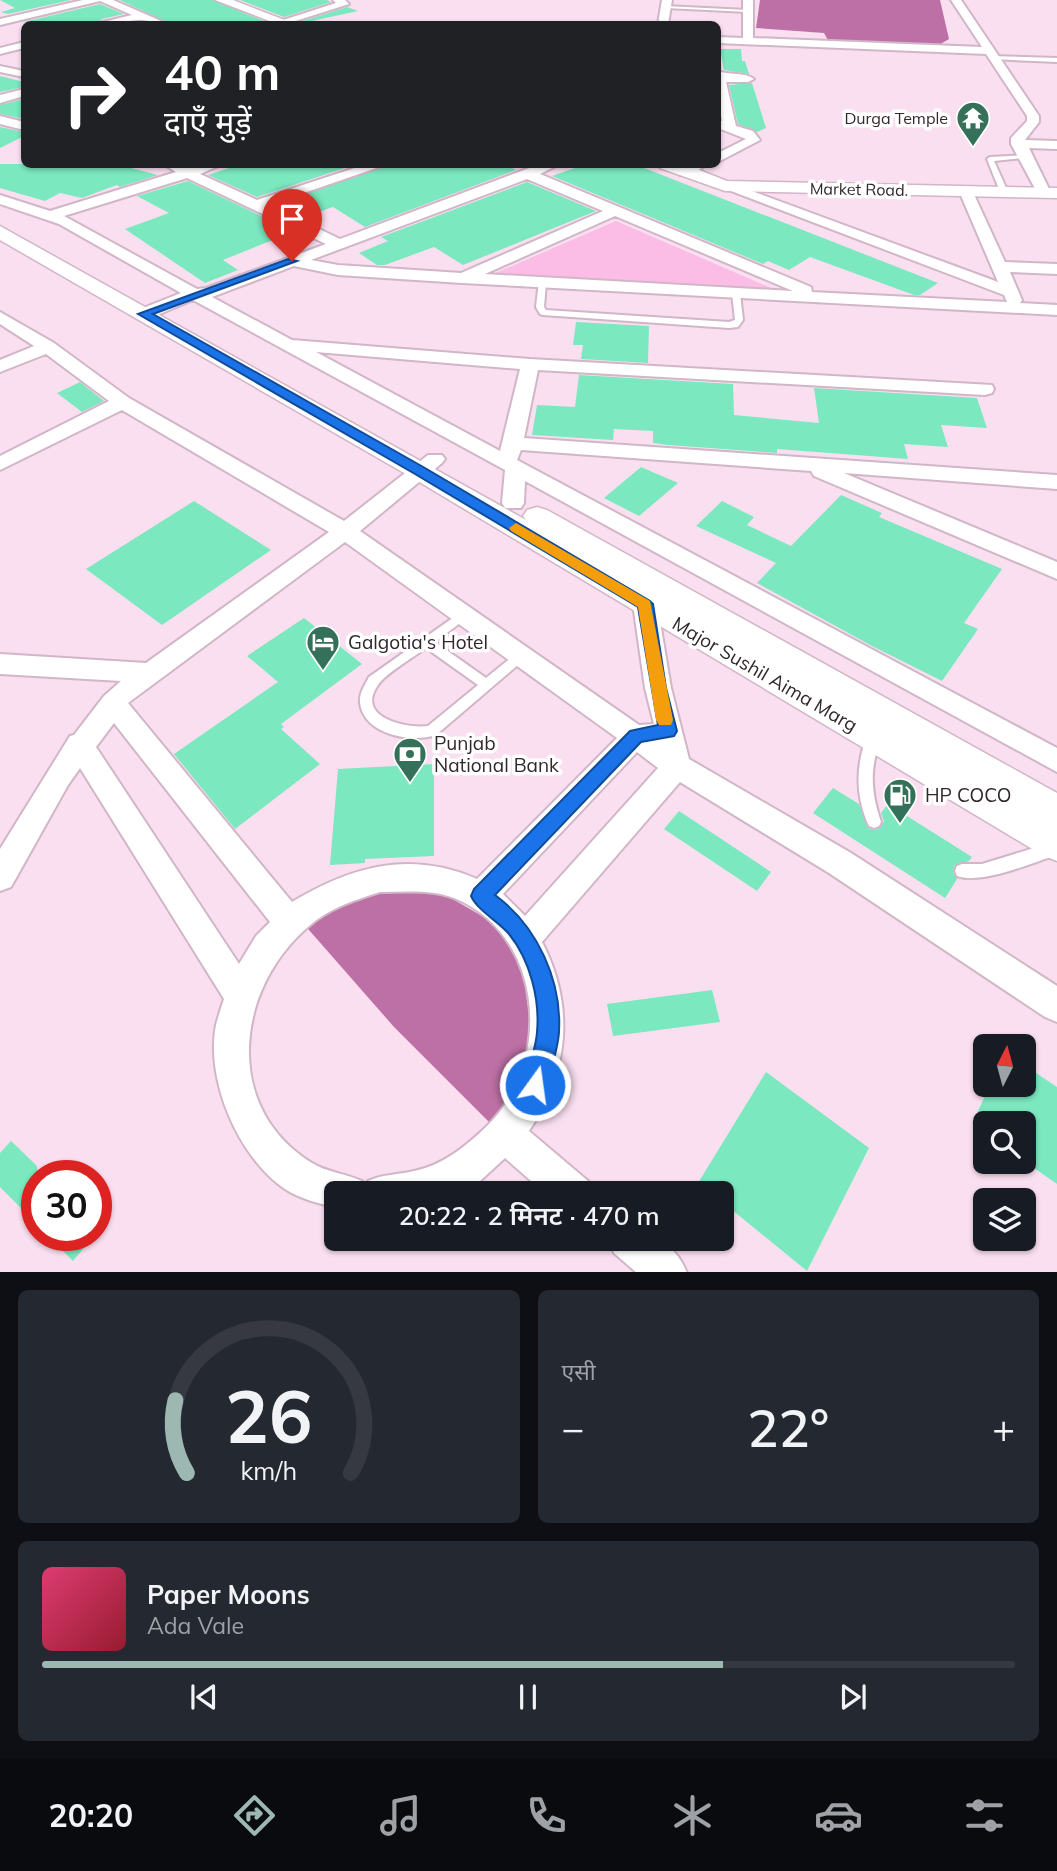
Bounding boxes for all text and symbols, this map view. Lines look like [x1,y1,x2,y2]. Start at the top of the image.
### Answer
text: 40 m [164,41,280,102]
icon: right [49,49,140,140]
temple icon: Durga Temple [954,99,992,148]
text: दाएँ मुड़ें [164,102,252,142]
place label: Durga Temple [844,108,948,128]
street label: Market Road. [810,178,908,200]
pin [262,189,322,261]
icon: arrive [273,200,311,238]
street label: Major Sushil Aima Marg [668,611,862,737]
hotel icon: Galgotia's Hotel [304,623,342,672]
place label: Galgotia's Hotel [348,630,488,654]
place label: Punjab National Bank [434,731,559,777]
bank icon: Punjab National Bank [391,735,429,784]
fuel station icon: HP COCO [881,776,919,825]
place label: HP COCO [925,783,1011,807]
north arrow [973,1034,1036,1097]
map controls [973,1034,1036,1251]
position arrow [498,1048,572,1122]
button: search [973,1111,1036,1174]
speed limit sign: 30 [21,1160,112,1251]
button: layers [973,1188,1036,1251]
text: 20:22 · 2 मिनट · 470 m [399,1199,659,1232]
text: एसी [562,1357,596,1386]
text: 26 [225,1370,312,1461]
text: 22° [747,1395,829,1460]
text: − [562,1404,584,1452]
text: + [992,1404,1015,1452]
text: km/h [240,1454,297,1485]
text: Paper Moons [147,1578,310,1611]
text: Ada Vale [147,1611,244,1640]
icon: previous [185,1678,223,1716]
icon: pause [509,1678,547,1716]
icon: next [834,1678,872,1716]
icon: directions [230,1791,279,1840]
icon: music [376,1791,425,1840]
icon: phone [522,1791,571,1840]
icon: climate [668,1791,717,1840]
icon: car [814,1791,863,1840]
icon: filters [960,1791,1009,1840]
text: 20:20 [48,1795,133,1835]

